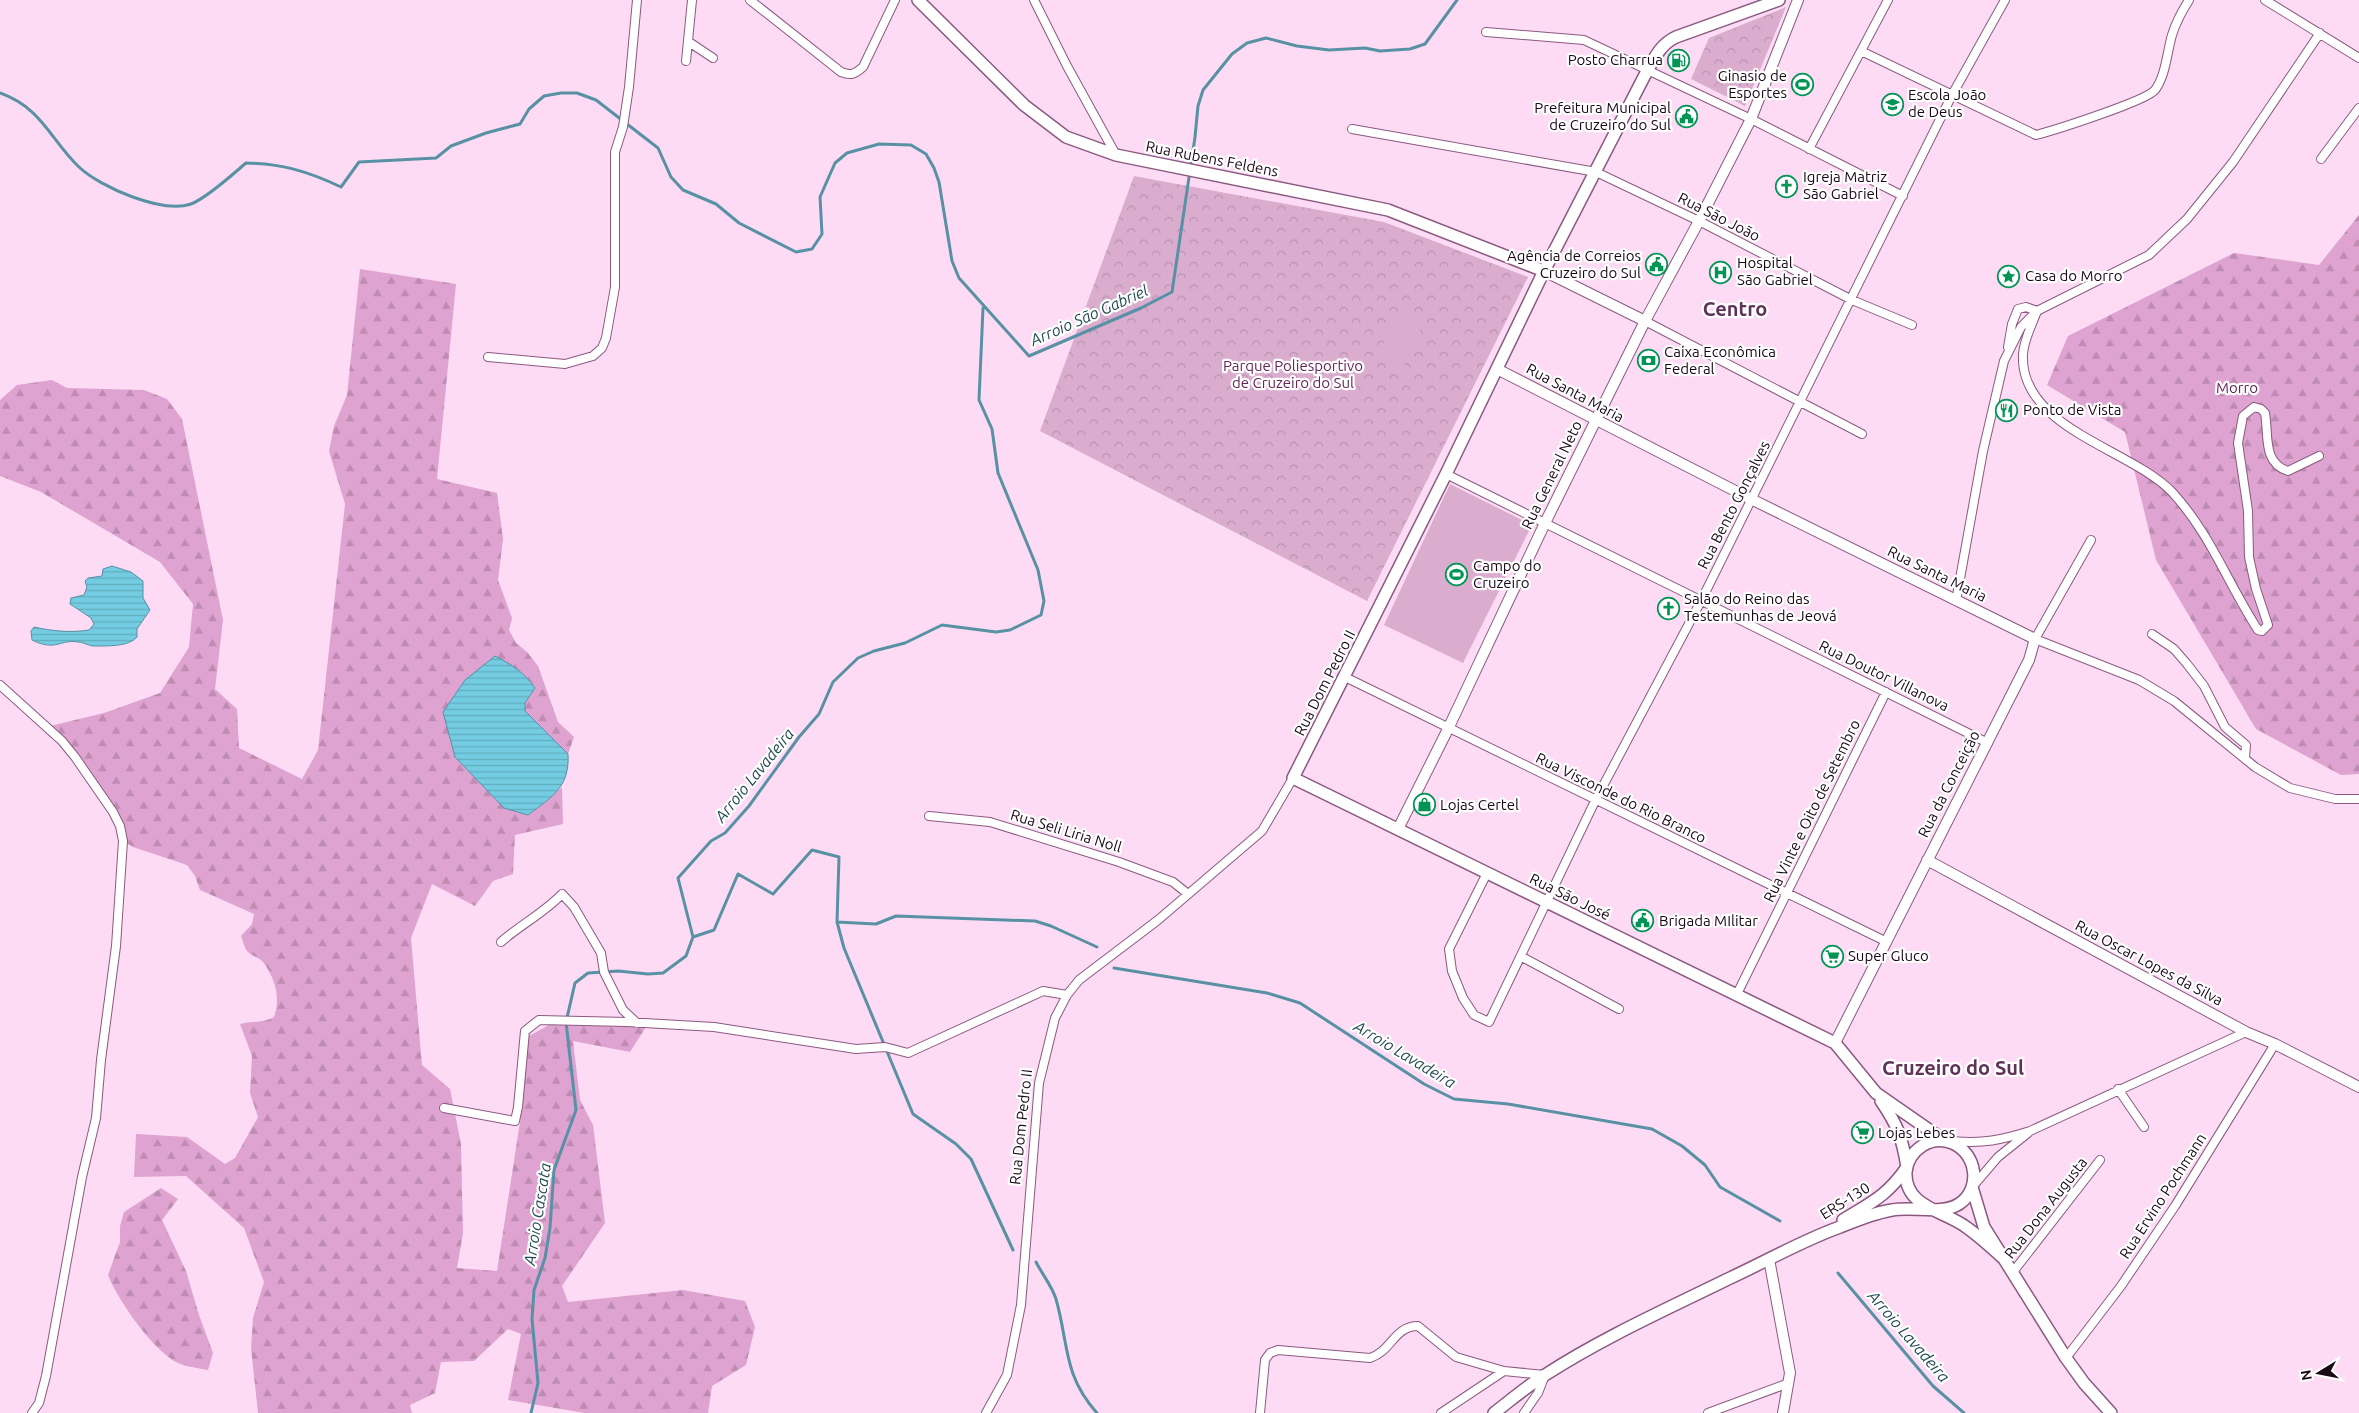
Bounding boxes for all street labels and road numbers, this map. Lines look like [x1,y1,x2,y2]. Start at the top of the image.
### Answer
street label: Rua Rubens Feldens [1144,137,1280,180]
street label: Rua São João [1675,189,1763,244]
street label: Rua Santa Maria [1524,360,1627,425]
street label: Rua General Neto [1518,418,1585,532]
street label: Rua Bento Gonçalves [1694,438,1773,572]
street label: Rua Santa Maria [1885,542,1989,605]
street label: Rua Dom Pedro II [1291,627,1358,738]
street label: Rua Doutor Villanova [1817,637,1952,714]
street label: Rua Vinte e Oito de Setembro [1760,717,1863,905]
street label: Rua da Conceição [1914,727,1983,840]
street label: Rua Visconde do Rio Branco [1533,749,1709,846]
street label: Rua Seli Liria Noll [1009,806,1124,856]
street label: Rua São José [1527,870,1613,923]
street label: Rua Oscar Lopes da Silva [2073,916,2226,1009]
street label: Rua Dom Pedro II [1006,1068,1035,1186]
street label: Rua Ervino Pochmann [2116,1130,2210,1262]
street label: Rua Dona Augusta [2001,1154,2090,1262]
street label: ERS-130 [1817,1179,1873,1222]

